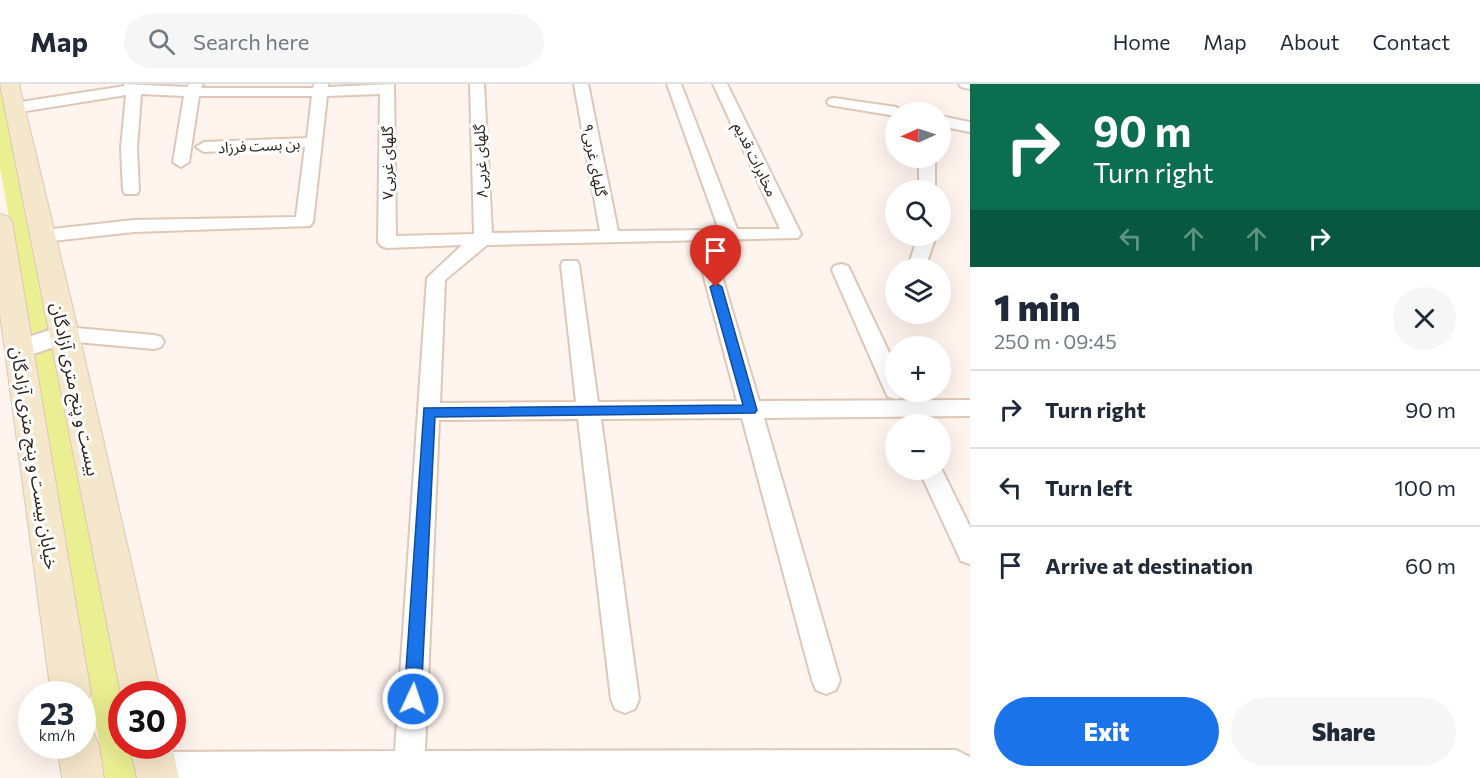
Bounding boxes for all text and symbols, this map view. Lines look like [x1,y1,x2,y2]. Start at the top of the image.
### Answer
search box [124,14,544,68]
text: Map [30,24,88,58]
icon: search [145,25,178,58]
text: Search here [193,28,309,55]
text: Home [1113,29,1170,54]
text: Map [1203,29,1247,54]
text: About [1280,29,1339,54]
text: Contact [1372,29,1450,54]
north arrow [885,102,951,168]
map controls [885,102,951,480]
text: 90 m [1093,104,1192,156]
icon: right [994,108,1072,186]
street label: مخابرات قدیم [728,119,782,200]
street label: گلهای غربی۹ [578,122,611,199]
street label: گلهای غربی۸ [470,123,491,198]
street label: گلهای غربی۷ [378,125,397,200]
street label: بن بست فرزاد [217,134,301,157]
text: Turn right [1093,156,1213,189]
button: search [885,180,951,246]
icon: left [1114,222,1147,255]
icon: ahead [1177,222,1210,255]
icon: ahead [1240,222,1273,255]
icon: right [1303,222,1336,255]
pin [690,225,741,287]
icon: arrive [699,234,732,267]
button: layers [885,258,951,324]
text: 1 min [994,284,1080,328]
button: close [1393,287,1456,350]
street label: بیست و پنج متری آزادگان [44,300,105,478]
text: 250 m · 09:45 [994,329,1117,353]
button: + [885,336,951,402]
street label: خیابان بیست و پنج متری آزادگان [4,345,63,571]
icon: right [994,393,1027,426]
text: Turn right [1045,396,1146,423]
text: 90 m [1405,396,1456,423]
button: − [885,414,951,480]
icon: left [994,471,1027,504]
text: Turn left [1045,474,1132,501]
text: 100 m [1394,474,1456,501]
icon: arrive [994,549,1027,582]
text: Arrive at destination [1045,552,1253,579]
text: 60 m [1405,552,1456,579]
position arrow [381,667,445,731]
speed limit sign: 30 [108,681,186,759]
text: 23 [40,694,74,731]
button: Exit [994,697,1219,766]
button: Share [1231,697,1456,766]
text: km/h [39,726,75,744]

